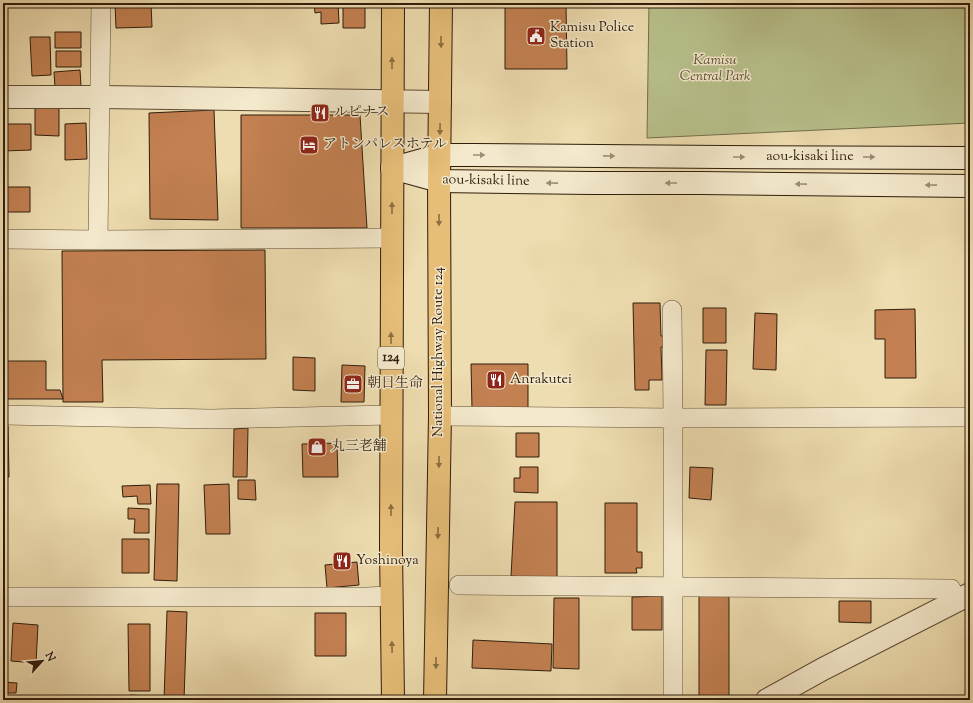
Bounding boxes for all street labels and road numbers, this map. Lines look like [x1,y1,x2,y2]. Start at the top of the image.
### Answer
street label: aou-kisaki line [766,147,854,167]
street label: aou-kisaki line [442,170,530,192]
street label: National Highway Route 124 [429,267,449,437]
road number: 124 [378,347,404,369]

